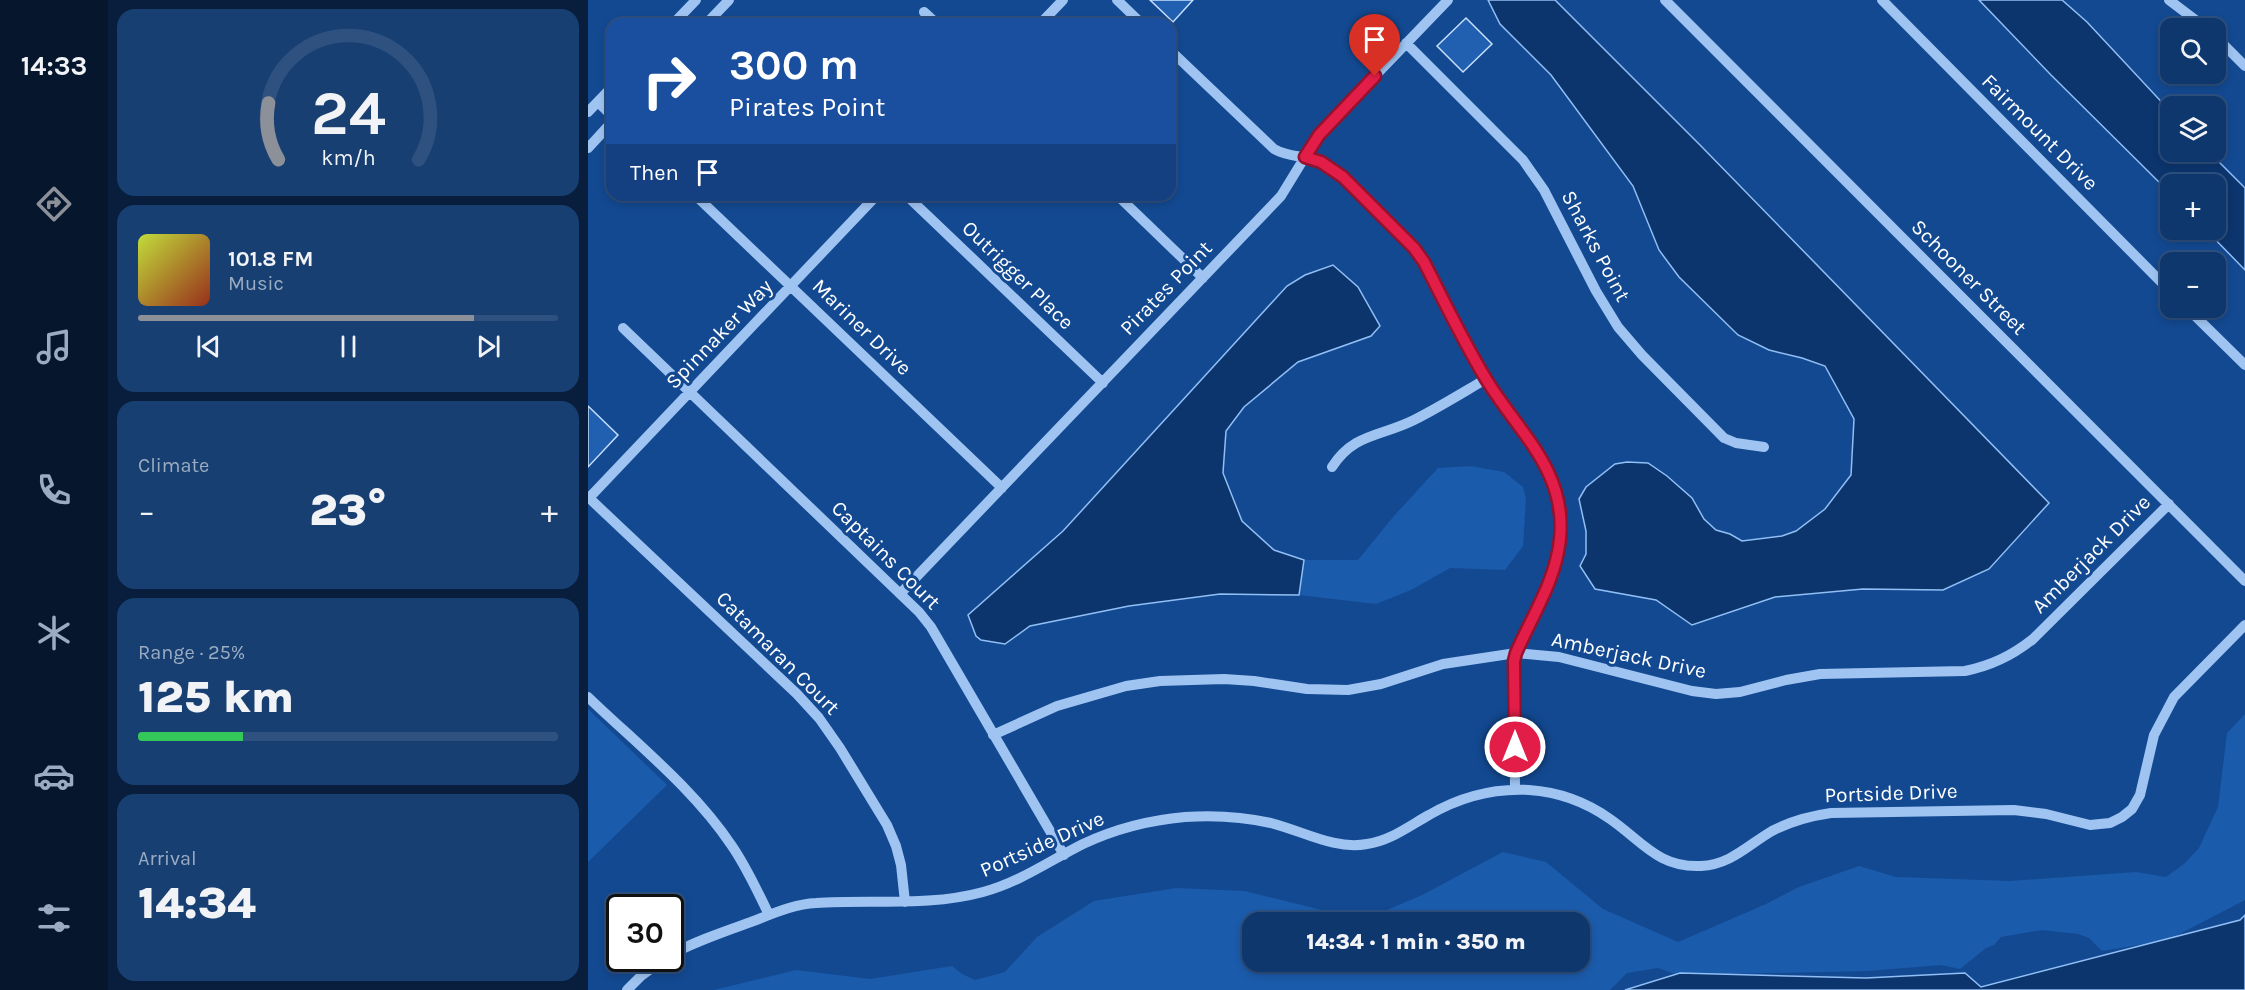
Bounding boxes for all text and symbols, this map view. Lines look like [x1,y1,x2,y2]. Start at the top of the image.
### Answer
pin [1349,14,1400,76]
map controls [2160,18,2226,318]
button: search [2160,18,2226,84]
icon: arrive [1358,23,1391,56]
text: 300 m [729,40,859,90]
icon: right [630,42,708,120]
text: 14:33 [21,50,87,82]
street label: Fairmount Drive [1977,69,2103,195]
text: 24 [311,77,385,150]
text: Pirates Point [729,91,885,123]
button: layers [2160,96,2226,162]
text: km/h [321,145,375,170]
icon: arrive [691,156,724,189]
text: Then [630,160,679,186]
button: + [2160,174,2226,240]
icon: directions [33,183,75,225]
street label: Sharks Point [1557,186,1635,306]
street label: Schooner Street [1906,214,2032,340]
street label: Outrigger Place [957,216,1079,334]
street label: Pirates Point [1115,236,1217,340]
text: 101.8 FM [228,246,313,272]
button: − [2160,252,2226,318]
text: Music [228,272,284,295]
street label: Spinnaker Way [661,274,777,394]
street label: Mariner Drive [808,274,916,380]
icon: music [33,326,75,368]
icon: previous [192,330,225,363]
icon: pause [332,330,365,363]
icon: next [472,330,505,363]
text: Climate [138,454,209,477]
icon: phone [33,469,75,511]
text: 23° [309,484,387,536]
street label: Amberjack Drive [2027,490,2155,618]
text: − [138,492,155,530]
text: + [541,492,558,530]
street label: Captains Court [827,496,945,614]
street label: Catamaran Court [711,586,845,720]
icon: climate [33,612,75,654]
street label: Amberjack Drive [1550,627,1708,683]
text: Range · 25% [138,641,245,664]
text: 125 km [138,671,294,723]
position arrow [1483,715,1547,779]
icon: car [33,755,75,797]
street label: Portside Drive [1824,779,1958,807]
street label: Portside Drive [976,806,1108,882]
text: Arrival [138,847,197,870]
text: 14:34 [138,877,256,929]
speed limit sign: 30 [606,894,684,972]
icon: filters [33,897,75,939]
text: 14:34 · 1 min · 350 m [1306,929,1526,955]

